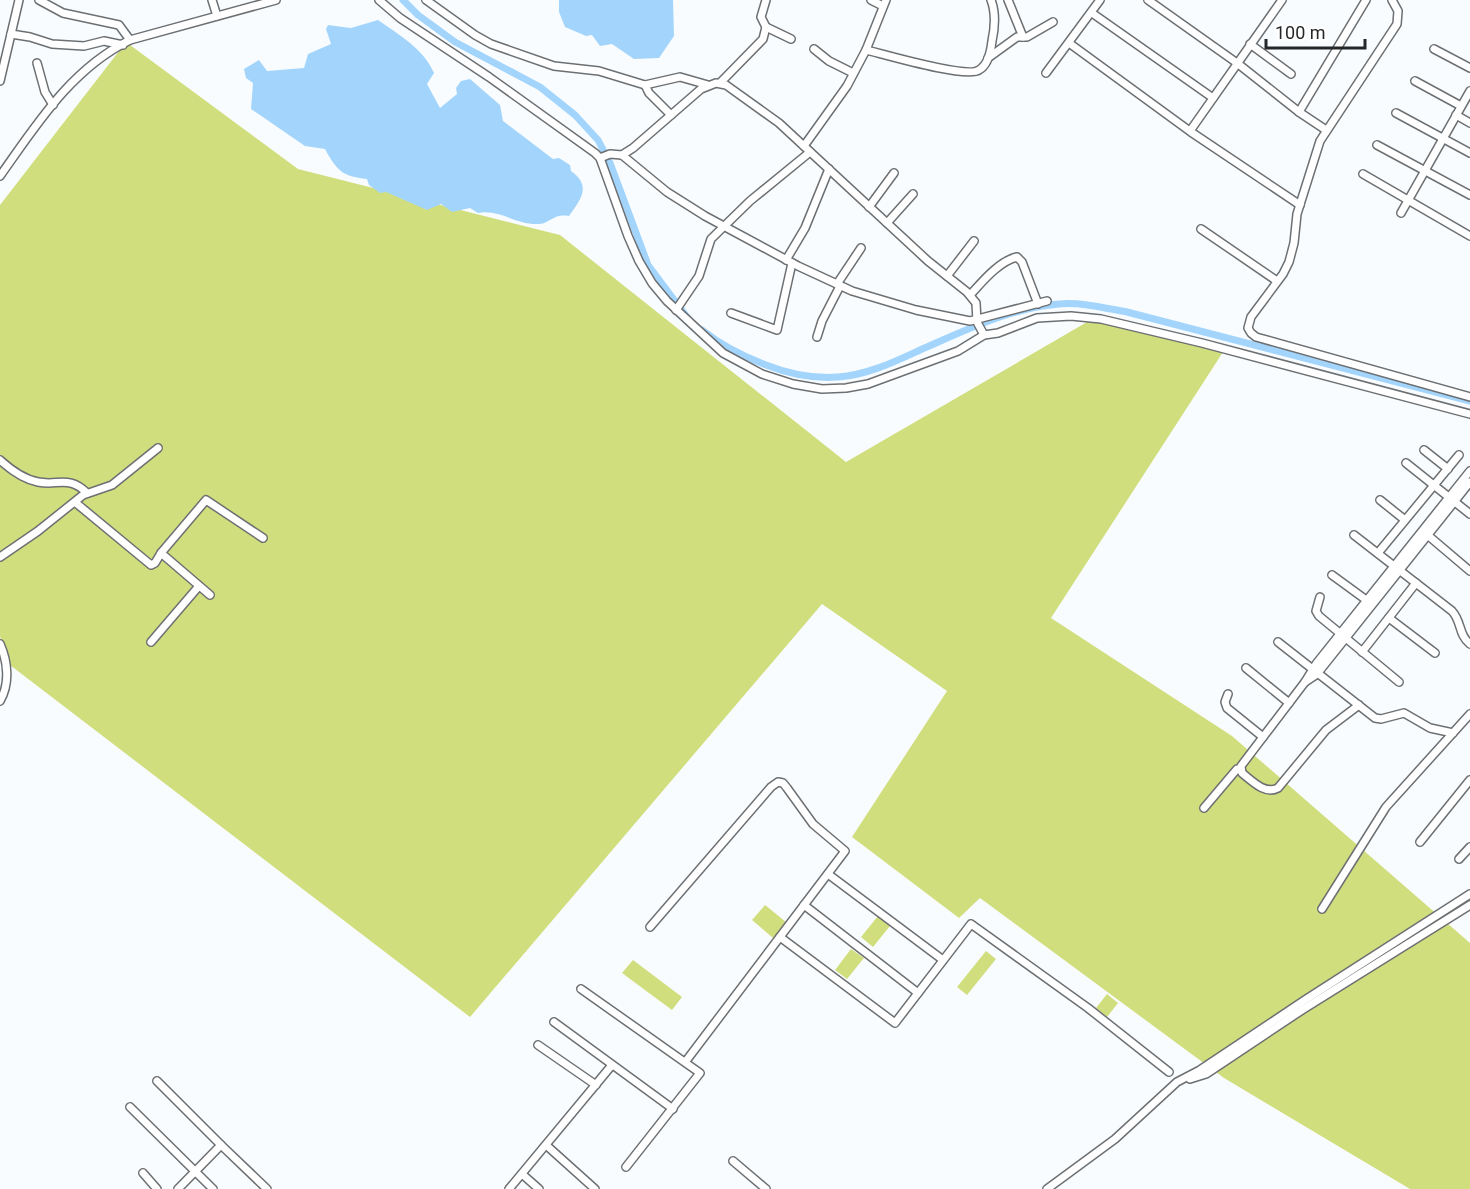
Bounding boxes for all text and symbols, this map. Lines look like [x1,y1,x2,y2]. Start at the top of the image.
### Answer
scale bar [1266,12,1365,50]
text: 100 m [1275,22,1326,43]

